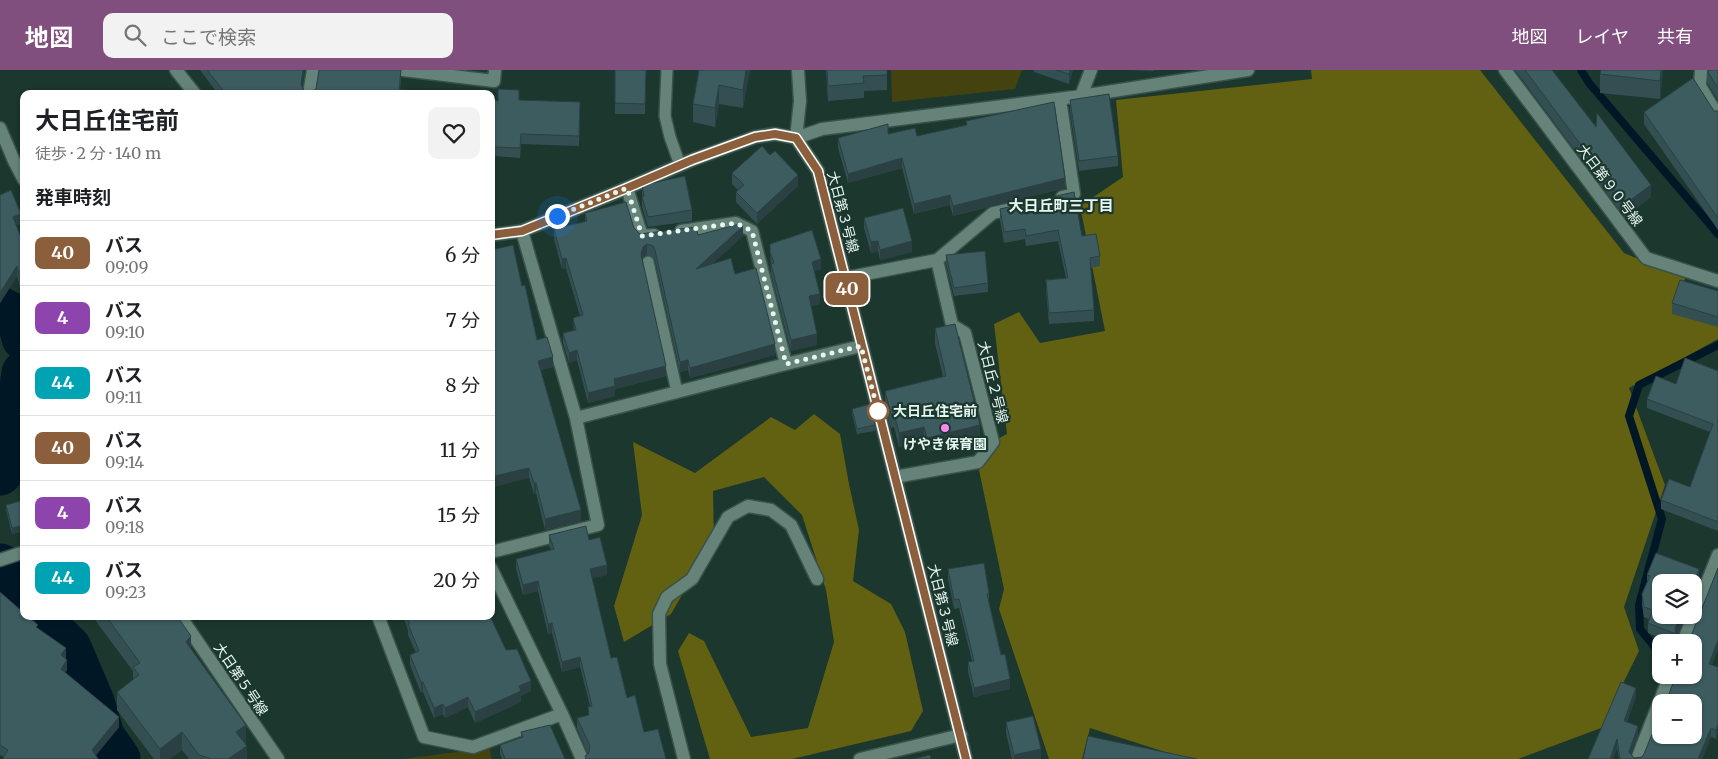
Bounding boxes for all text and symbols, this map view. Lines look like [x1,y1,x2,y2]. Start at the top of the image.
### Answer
search box [103,13,453,58]
icon: search [121,21,149,49]
text: 地図 [25,22,73,53]
text: ここで検索 [161,25,256,49]
text: 地図 [1512,25,1548,48]
text: レイヤ [1576,25,1629,48]
text: 共有 [1657,25,1693,48]
text: 大日丘住宅前 [35,105,179,136]
button: heart [428,107,480,159]
street label: 大日第９０号線 [1573,140,1647,230]
text: 徒歩 · 2 分 · 140 m [35,143,161,163]
street label: 大日第３号線 [823,169,863,255]
text: 発車時刻 [35,185,111,209]
district label: 大日丘町三丁目 [1008,196,1114,215]
your location [545,204,570,229]
text: バス [105,233,143,257]
text: 40 [51,241,74,264]
text: 6 分 [445,243,480,267]
text: 09:09 [105,257,148,277]
line badge: 40 [824,273,870,305]
text: 40 [835,277,859,300]
text: バス [105,298,143,322]
text: 4 [57,306,68,329]
text: 7 分 [446,308,480,332]
text: 09:10 [105,322,145,342]
street label: 大日丘２号線 [974,339,1012,425]
text: バス [105,363,143,387]
text: 44 [51,371,74,394]
text: 8 分 [445,373,480,397]
text: 09:11 [105,387,142,407]
marker: 大日丘住宅前 [867,400,889,422]
place label: 大日丘住宅前 [893,402,977,420]
marker: けやき保育園 [939,422,951,434]
text: バス [105,428,143,452]
place label: けやき保育園 [903,435,987,453]
text: 40 [51,436,74,459]
text: 11 分 [440,438,480,462]
text: 09:14 [105,452,144,472]
text: バス [105,493,143,517]
text: 4 [57,501,68,524]
text: 15 分 [437,503,480,527]
text: 09:18 [105,517,144,537]
text: バス [105,558,143,582]
street label: 大日第３号線 [924,562,962,648]
text: 44 [51,566,74,589]
text: 20 分 [433,568,480,592]
map controls [1652,574,1702,744]
button: layers [1652,574,1702,624]
text: 09:23 [105,582,146,602]
button: + [1652,634,1702,684]
street label: 大日第５号線 [210,639,272,719]
button: − [1652,694,1702,744]

